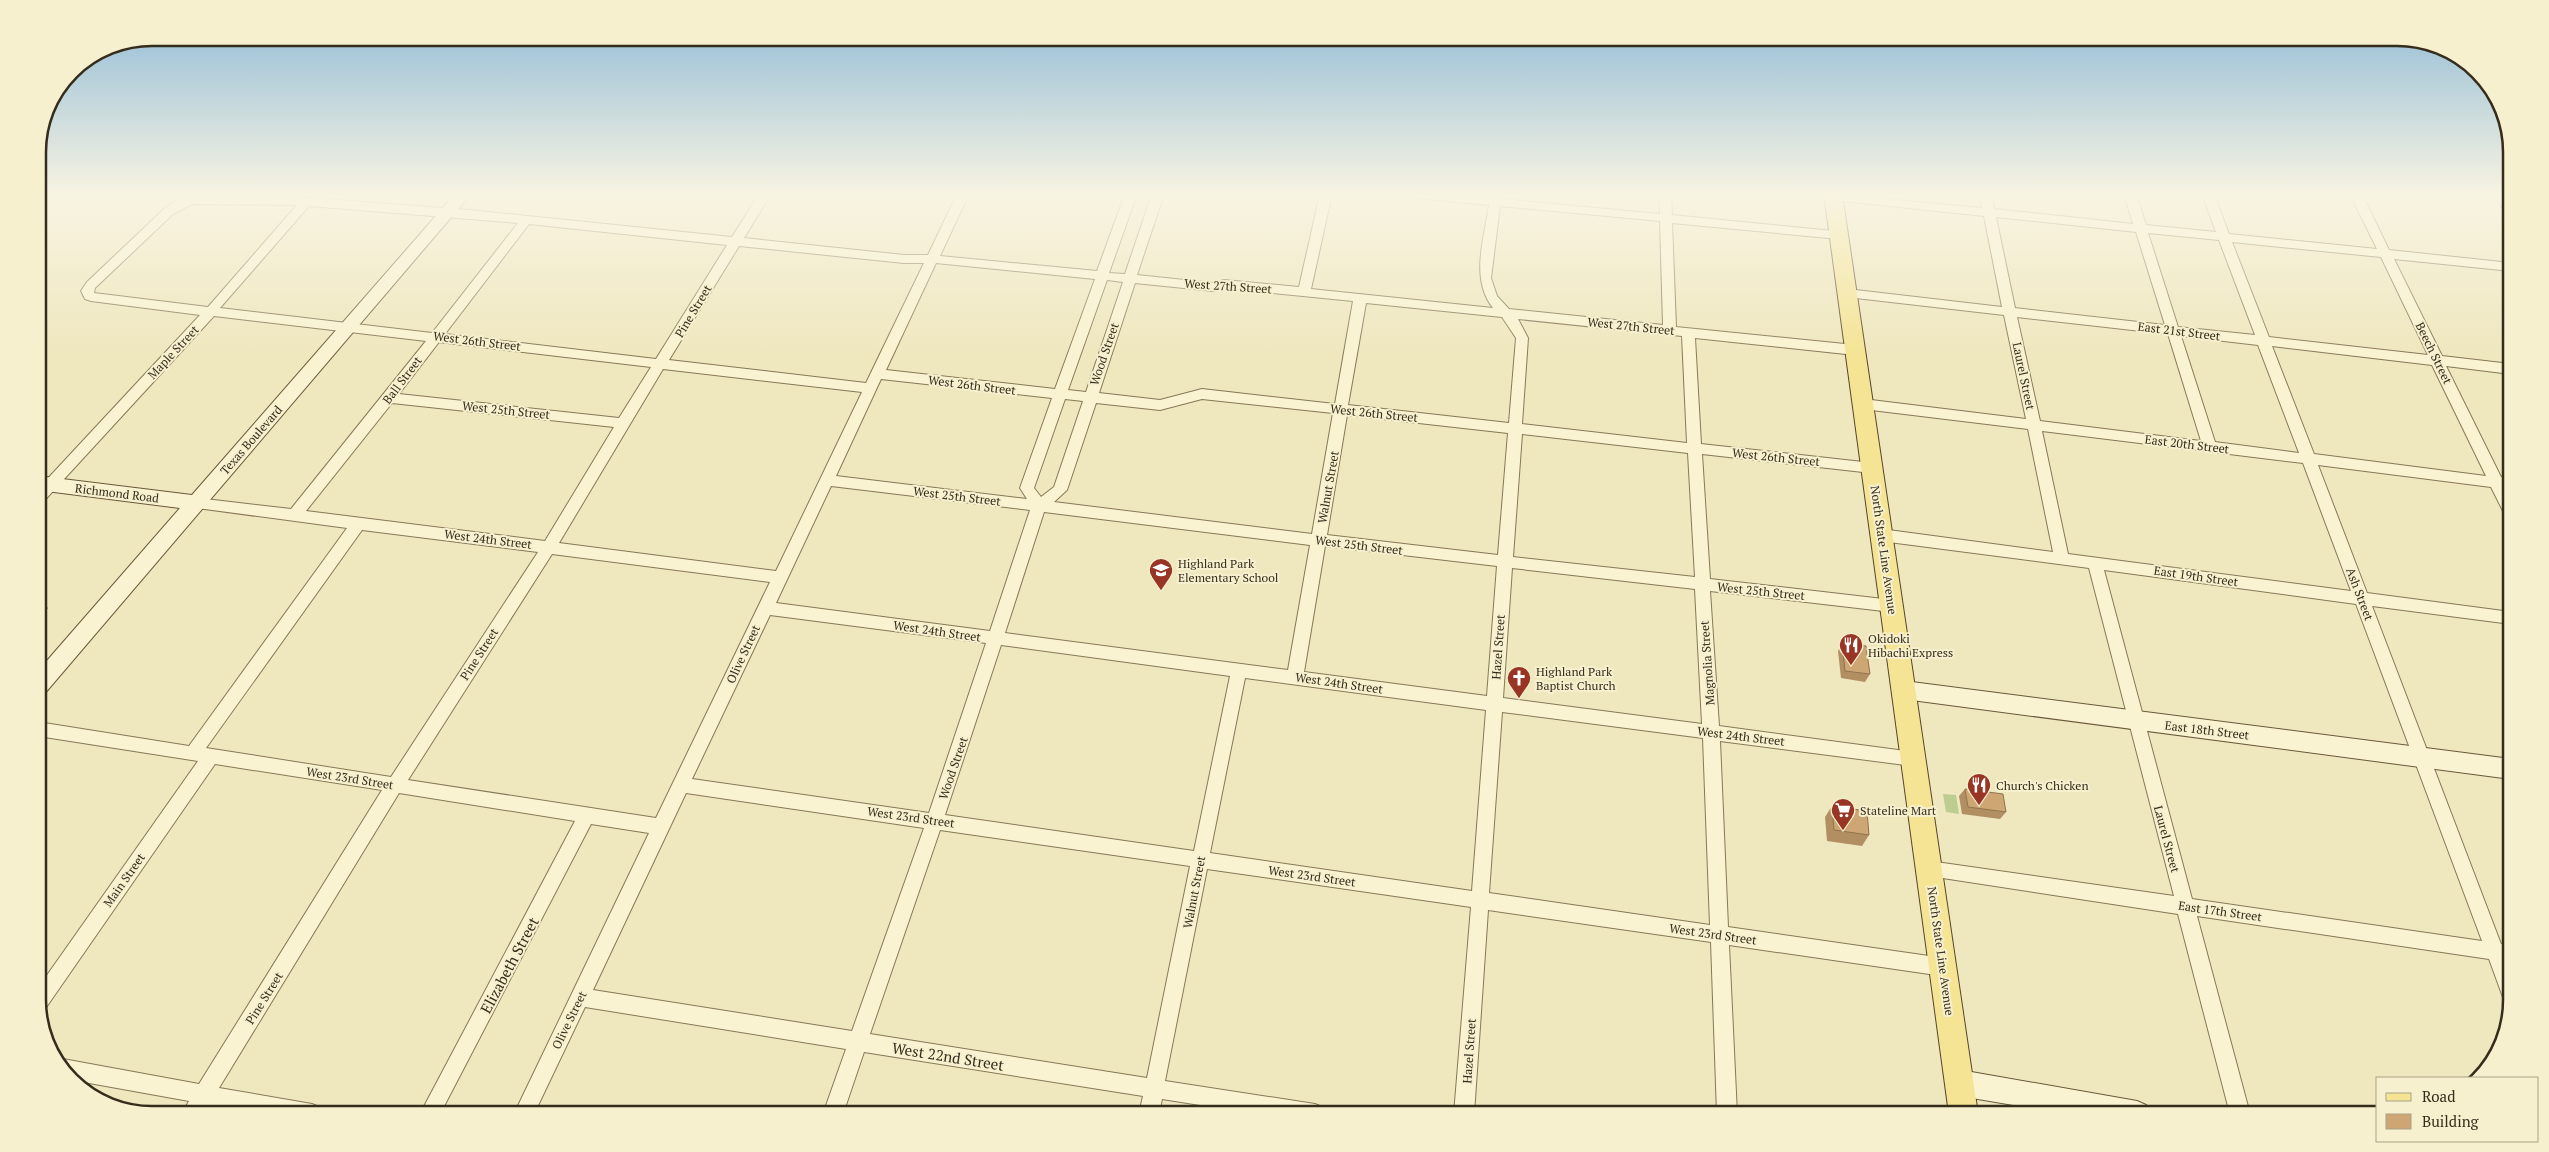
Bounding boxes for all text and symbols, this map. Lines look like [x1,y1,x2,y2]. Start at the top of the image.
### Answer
street label: West 27th Street [1184,275,1273,297]
street label: Pine Street [671,281,715,340]
street label: West 27th Street [1587,314,1676,338]
street label: East 21st Street [2137,318,2222,344]
street label: Wood Street [1086,320,1122,387]
street label: Beech Street [2413,320,2456,387]
street label: Maple Street [144,322,202,382]
street label: West 26th Street [432,328,522,354]
street label: Laurel Street [2010,341,2039,412]
street label: Ball Street [379,353,425,407]
street label: West 26th Street [927,372,1017,398]
street label: West 25th Street [461,398,551,422]
street label: West 26th Street [1329,401,1419,425]
street label: Texas Boulevard [217,402,285,478]
street label: East 20th Street [2144,431,2231,457]
street label: West 26th Street [1731,445,1821,469]
street label: Walnut Street [1314,449,1342,525]
street label: Richmond Road [74,480,160,506]
street label: West 25th Street [912,483,1002,509]
street label: North State Line Avenue [1868,485,1900,615]
street label: West 24th Street [443,526,533,552]
street label: West 25th Street [1314,532,1404,558]
place label: Highland Park Elementary School [1178,556,1279,585]
school or university icon: Highland Park Elementary School [1148,557,1174,591]
street label: East 19th Street [2153,563,2240,589]
street label: Ash Street [2343,565,2377,623]
street label: West 25th Street [1716,579,1806,603]
street label: Hazel Street [1488,613,1508,680]
street label: West 24th Street [892,617,982,645]
street label: Magnolia Street [1697,620,1717,706]
street label: Olive Street [723,622,763,686]
street label: Pine Street [457,625,502,683]
place label: Okidoki Hibachi Express [1868,631,1953,660]
restaurant icon: Okidoki Hibachi Express [1838,632,1864,666]
place label: Highland Park Baptist Church [1536,664,1616,693]
church icon: Highland Park Baptist Church [1506,665,1532,699]
street label: West 24th Street [1294,669,1384,697]
street label: East 18th Street [2164,717,2251,743]
street label: West 24th Street [1696,723,1786,749]
street label: Wood Street [935,734,971,801]
street label: West 23rd Street [305,764,395,792]
restaurant icon: Church's Chicken [1966,772,1992,806]
place label: Church's Chicken [1996,778,2089,793]
supermarket icon: Stateline Mart [1830,797,1856,831]
street label: West 23rd Street [866,803,956,831]
place label: Stateline Mart [1860,803,1937,818]
street label: Laurel Street [2151,804,2183,875]
street label: Main Street [100,850,148,910]
street label: Walnut Street [1180,854,1208,930]
street label: West 23rd Street [1267,862,1357,890]
street label: North State Line Avenue [1925,886,1957,1016]
street label: East 17th Street [2177,898,2263,924]
street label: Elizabeth Street [475,913,543,1017]
street label: West 23rd Street [1668,920,1758,948]
street label: Pine Street [242,969,286,1027]
street label: Olive Street [548,988,590,1052]
street label: Hazel Street [1459,1017,1479,1084]
street label: West 22nd Street [891,1037,1006,1075]
legend [2376,1077,2539,1142]
text: Road [2422,1086,2455,1106]
text: Building [2422,1111,2480,1131]

